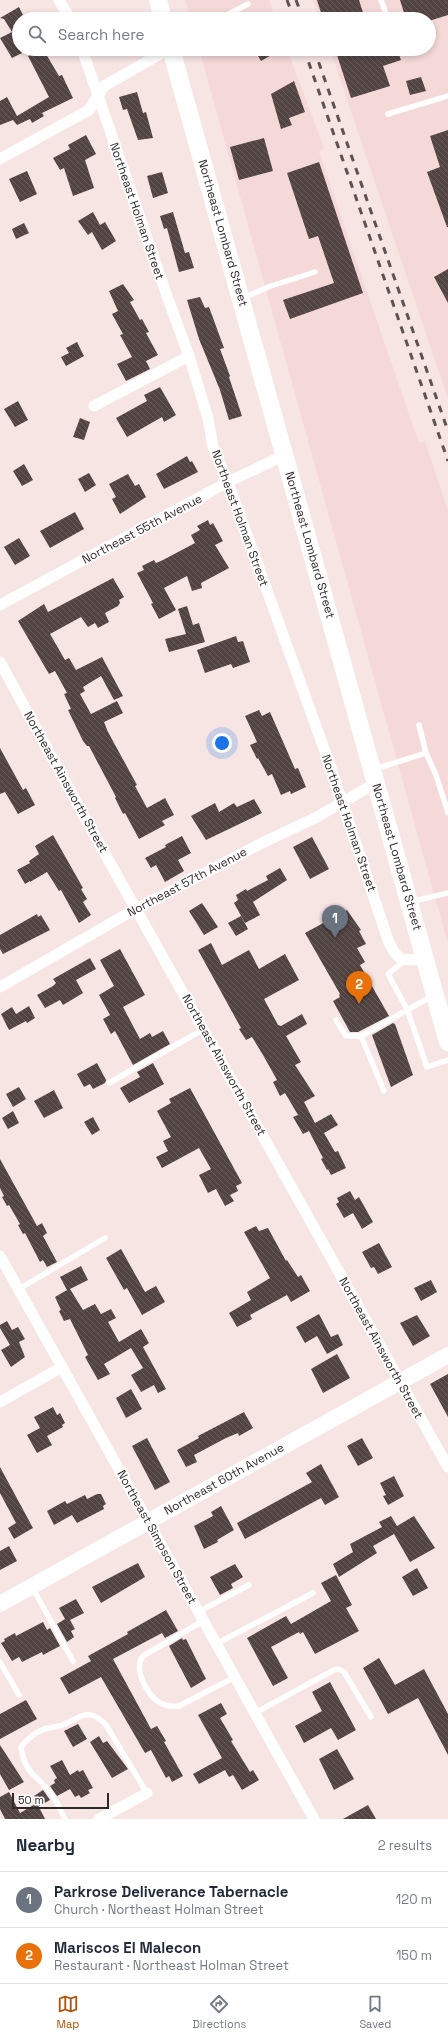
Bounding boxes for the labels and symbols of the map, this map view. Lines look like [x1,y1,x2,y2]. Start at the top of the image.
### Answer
street label: Northeast Holman Street [106,140,168,282]
street label: Northeast Lombard Street [194,158,252,308]
street label: Northeast Holman Street [208,448,272,588]
street label: Northeast Lombard Street [281,470,339,620]
street label: Northeast 55th Avenue [79,490,205,568]
street label: Northeast Ainsworth Street [20,708,112,856]
your location [212,733,232,753]
street label: Northeast Holman Street [318,752,380,894]
street label: Northeast Lombard Street [368,782,426,932]
street label: Northeast 57th Avenue [124,844,250,920]
pin: 1 [322,905,348,938]
pin: 2 [346,971,372,1004]
street label: Northeast Ainsworth Street [178,991,270,1139]
street label: Northeast Ainsworth Street [335,1274,427,1422]
street label: Northeast 60th Avenue [161,1439,287,1519]
street label: Northeast Simpson Street [113,1467,201,1607]
scale bar [12,1791,109,1810]

